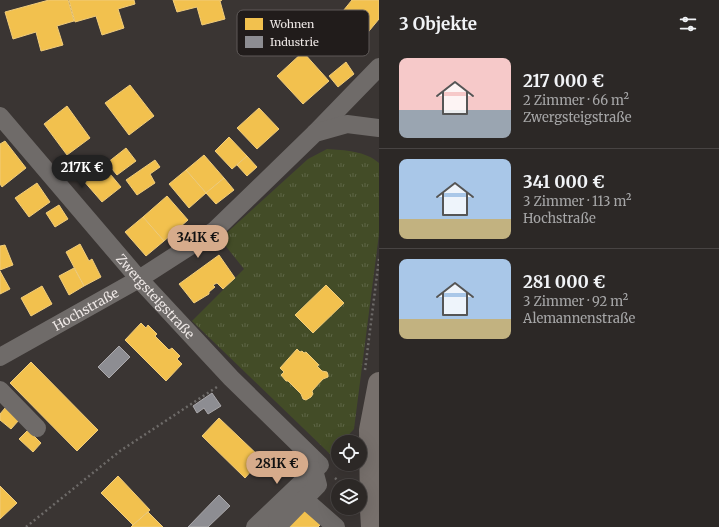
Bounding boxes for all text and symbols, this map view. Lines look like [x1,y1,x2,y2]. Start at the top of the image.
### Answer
legend [237,10,369,56]
text: 3 Objekte [399,13,477,35]
icon: filters [677,13,699,35]
text: Wohnen [269,17,315,31]
text: Industrie [270,35,319,49]
text: 217 000 € [523,70,604,92]
icon: home [431,74,479,122]
text: 2 Zimmer · 66 m² [523,92,629,109]
text: Zwergsteigstraße [523,109,632,126]
pin: 217K € [49,155,115,189]
text: 217K € [61,159,103,176]
text: 341 000 € [523,171,605,193]
icon: home [431,175,479,223]
text: 3 Zimmer · 113 m² [523,193,631,210]
text: Hochstraße [523,210,596,227]
pin: 341K € [165,225,231,259]
text: 341K € [176,229,220,246]
street label: Zwergsteigstraße [113,250,199,342]
text: 281 000 € [523,271,605,293]
icon: home [431,275,479,323]
street label: Hochstraße [50,284,122,334]
text: 3 Zimmer · 92 m² [523,293,628,310]
text: Alemannenstraße [523,310,635,327]
map controls [331,435,367,515]
button: locate [331,435,367,471]
pin: 281K € [244,451,310,485]
text: 281K € [255,455,299,472]
button: layers [331,479,367,515]

